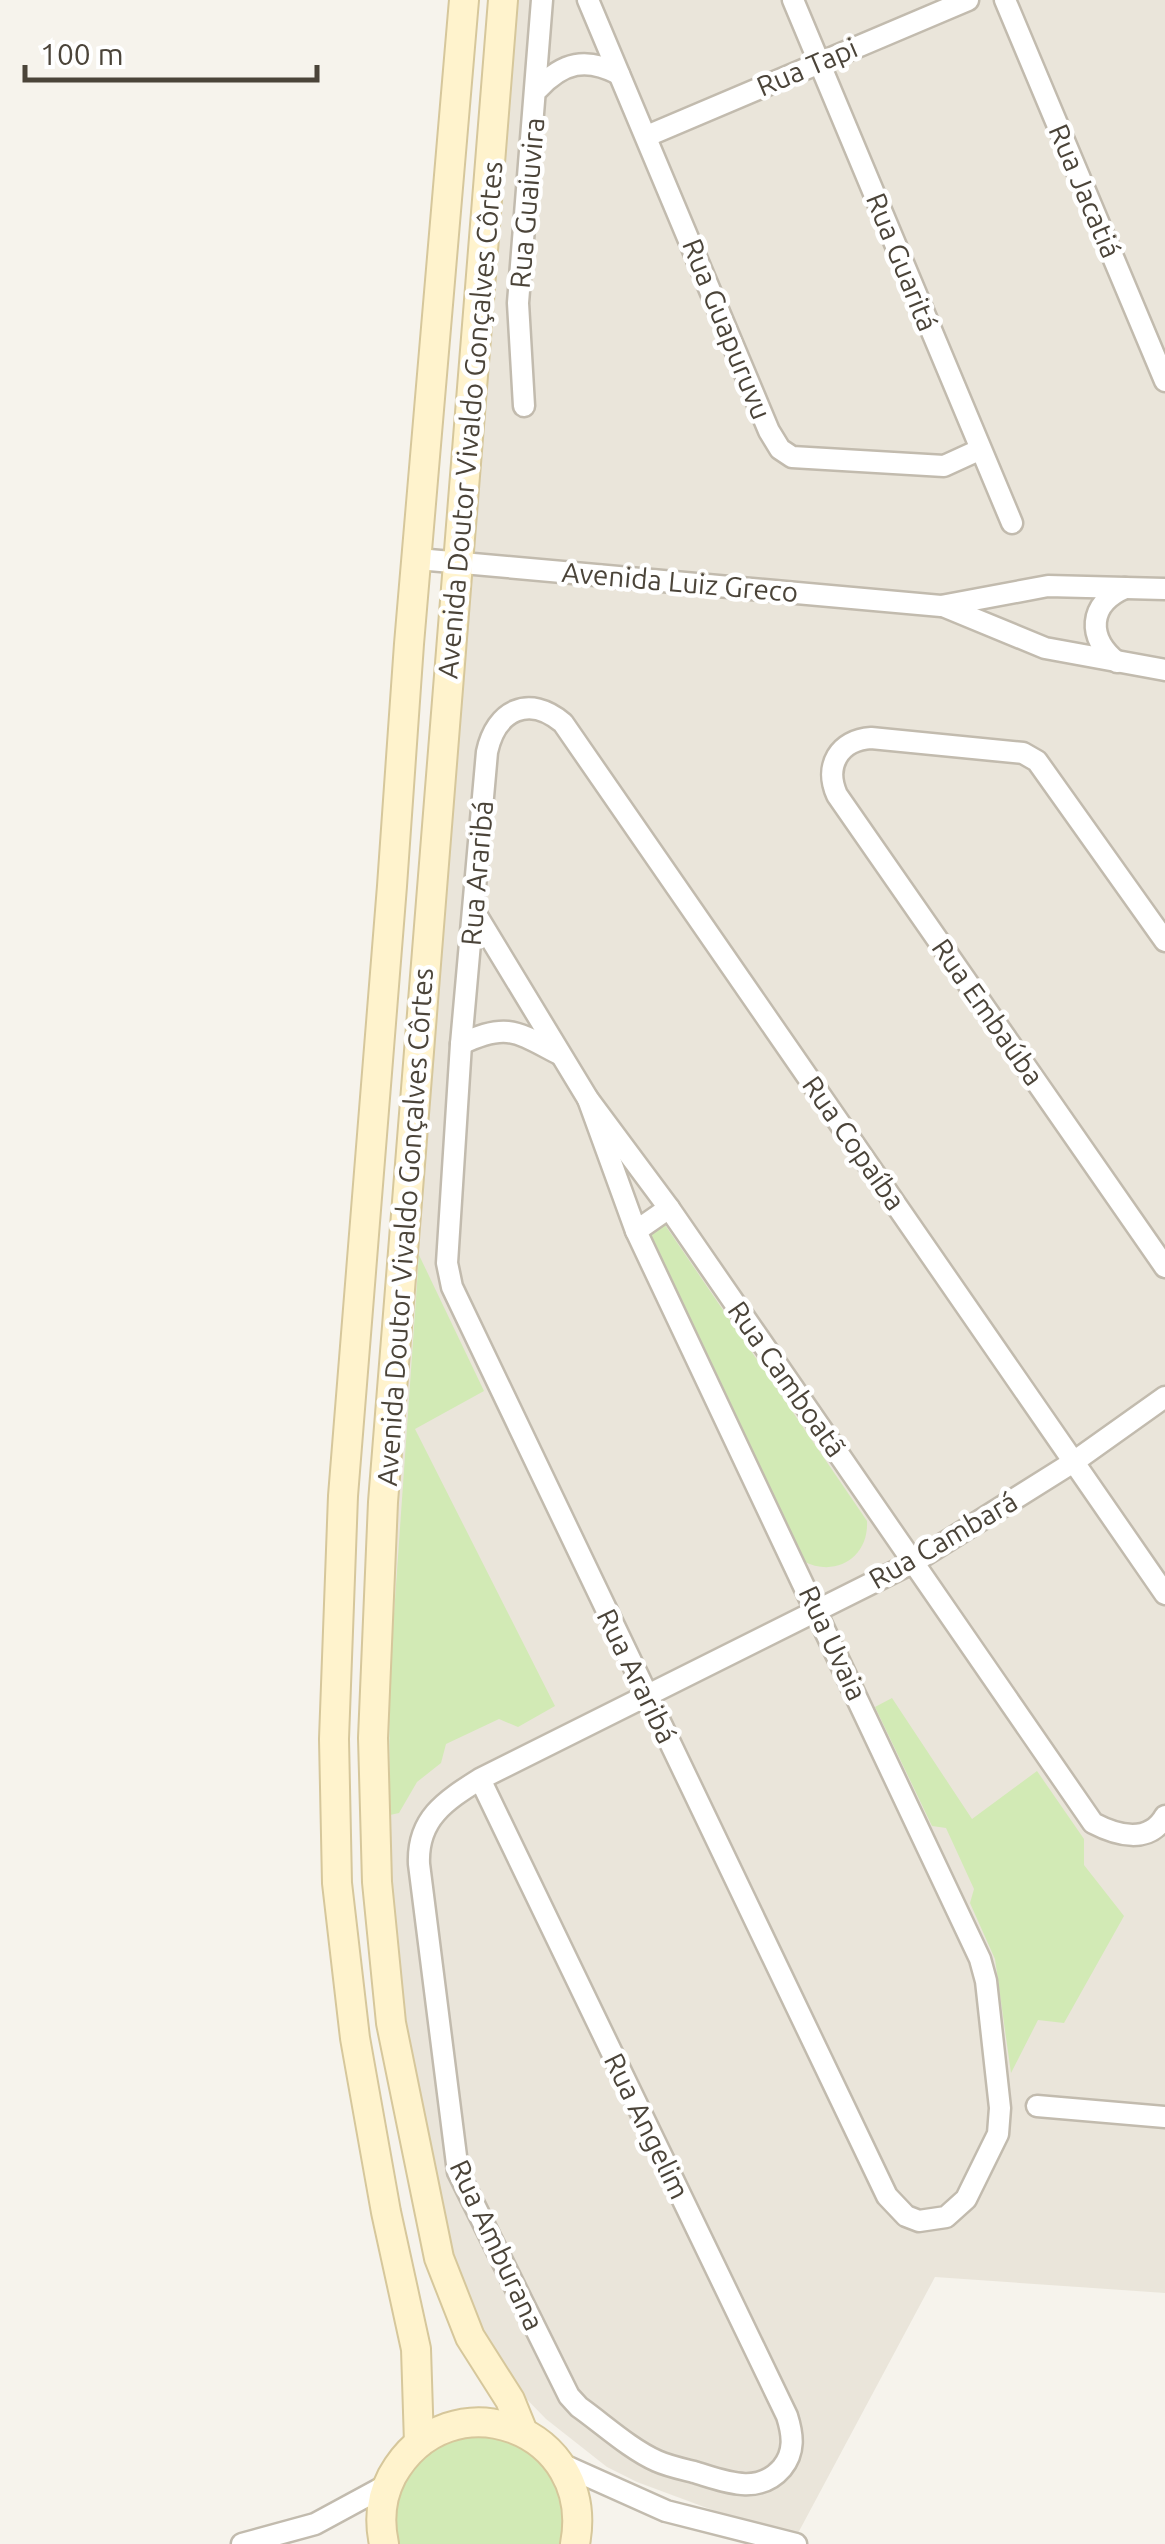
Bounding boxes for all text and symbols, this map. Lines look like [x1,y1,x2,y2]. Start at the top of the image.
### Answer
scale bar [25,20,318,82]
street label: Rua Tapi [752,32,862,102]
text: 100 m [40,37,124,71]
street label: Rua Guaiuvira [504,116,549,290]
street label: Rua Jacatiá [1043,119,1127,262]
street label: Avenida Doutor Vivaldo Gonçalves Côrtes [431,160,508,680]
street label: Rua Guaritá [861,188,944,335]
street label: Rua Guapuruvu [677,234,778,424]
street label: Avenida Luiz Greco [561,556,800,607]
street label: Rua Araribá [455,799,498,947]
street label: Rua Embaúba [926,933,1050,1091]
street label: Avenida Doutor Vivaldo Gonçalves Côrtes [371,967,438,1487]
street label: Rua Copaíba [797,1070,912,1216]
street label: Rua Camboatã [722,1295,852,1462]
street label: Rua Cambará [863,1485,1022,1594]
street label: Rua Uvaia [794,1581,873,1705]
street label: Rua Araribá [592,1604,683,1748]
street label: Rua Angelim [599,2048,696,2204]
street label: Rua Amburana [444,2155,550,2335]

